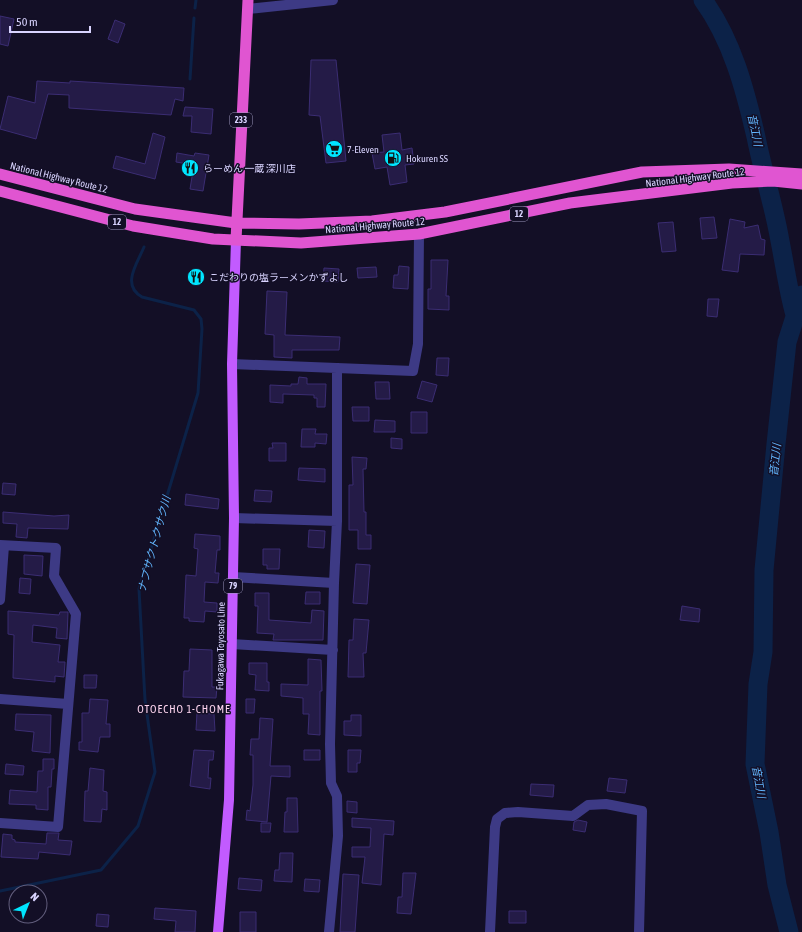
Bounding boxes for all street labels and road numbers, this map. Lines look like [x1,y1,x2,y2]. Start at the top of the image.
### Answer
road number: 233 [230,113,252,127]
street label: National Highway Route 12 [9,160,109,195]
street label: National Highway Route 12 [645,166,746,189]
road number: 12 [510,207,528,221]
road number: 12 [108,215,126,229]
street label: National Highway Route 12 [325,216,426,235]
road number: 79 [224,579,242,593]
street label: Fukagawa Toyosato Line [214,601,227,690]

